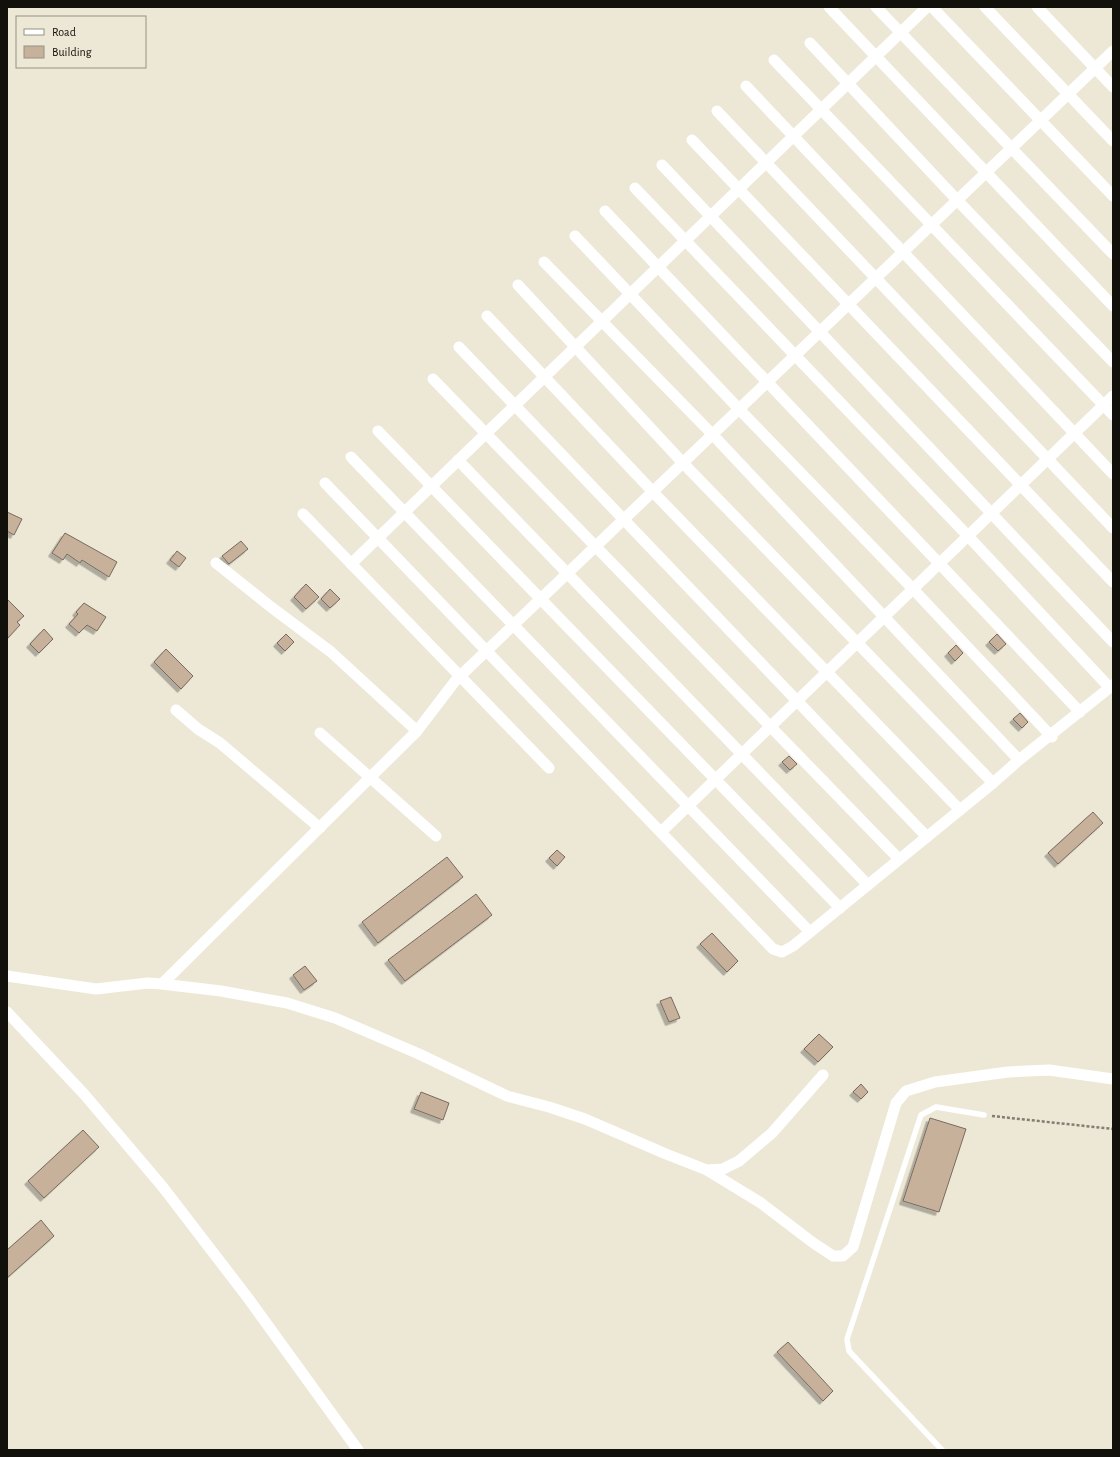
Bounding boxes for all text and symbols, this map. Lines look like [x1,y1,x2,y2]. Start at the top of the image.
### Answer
legend [16,16,146,68]
text: Road [52,26,76,38]
text: Building [52,46,92,58]

